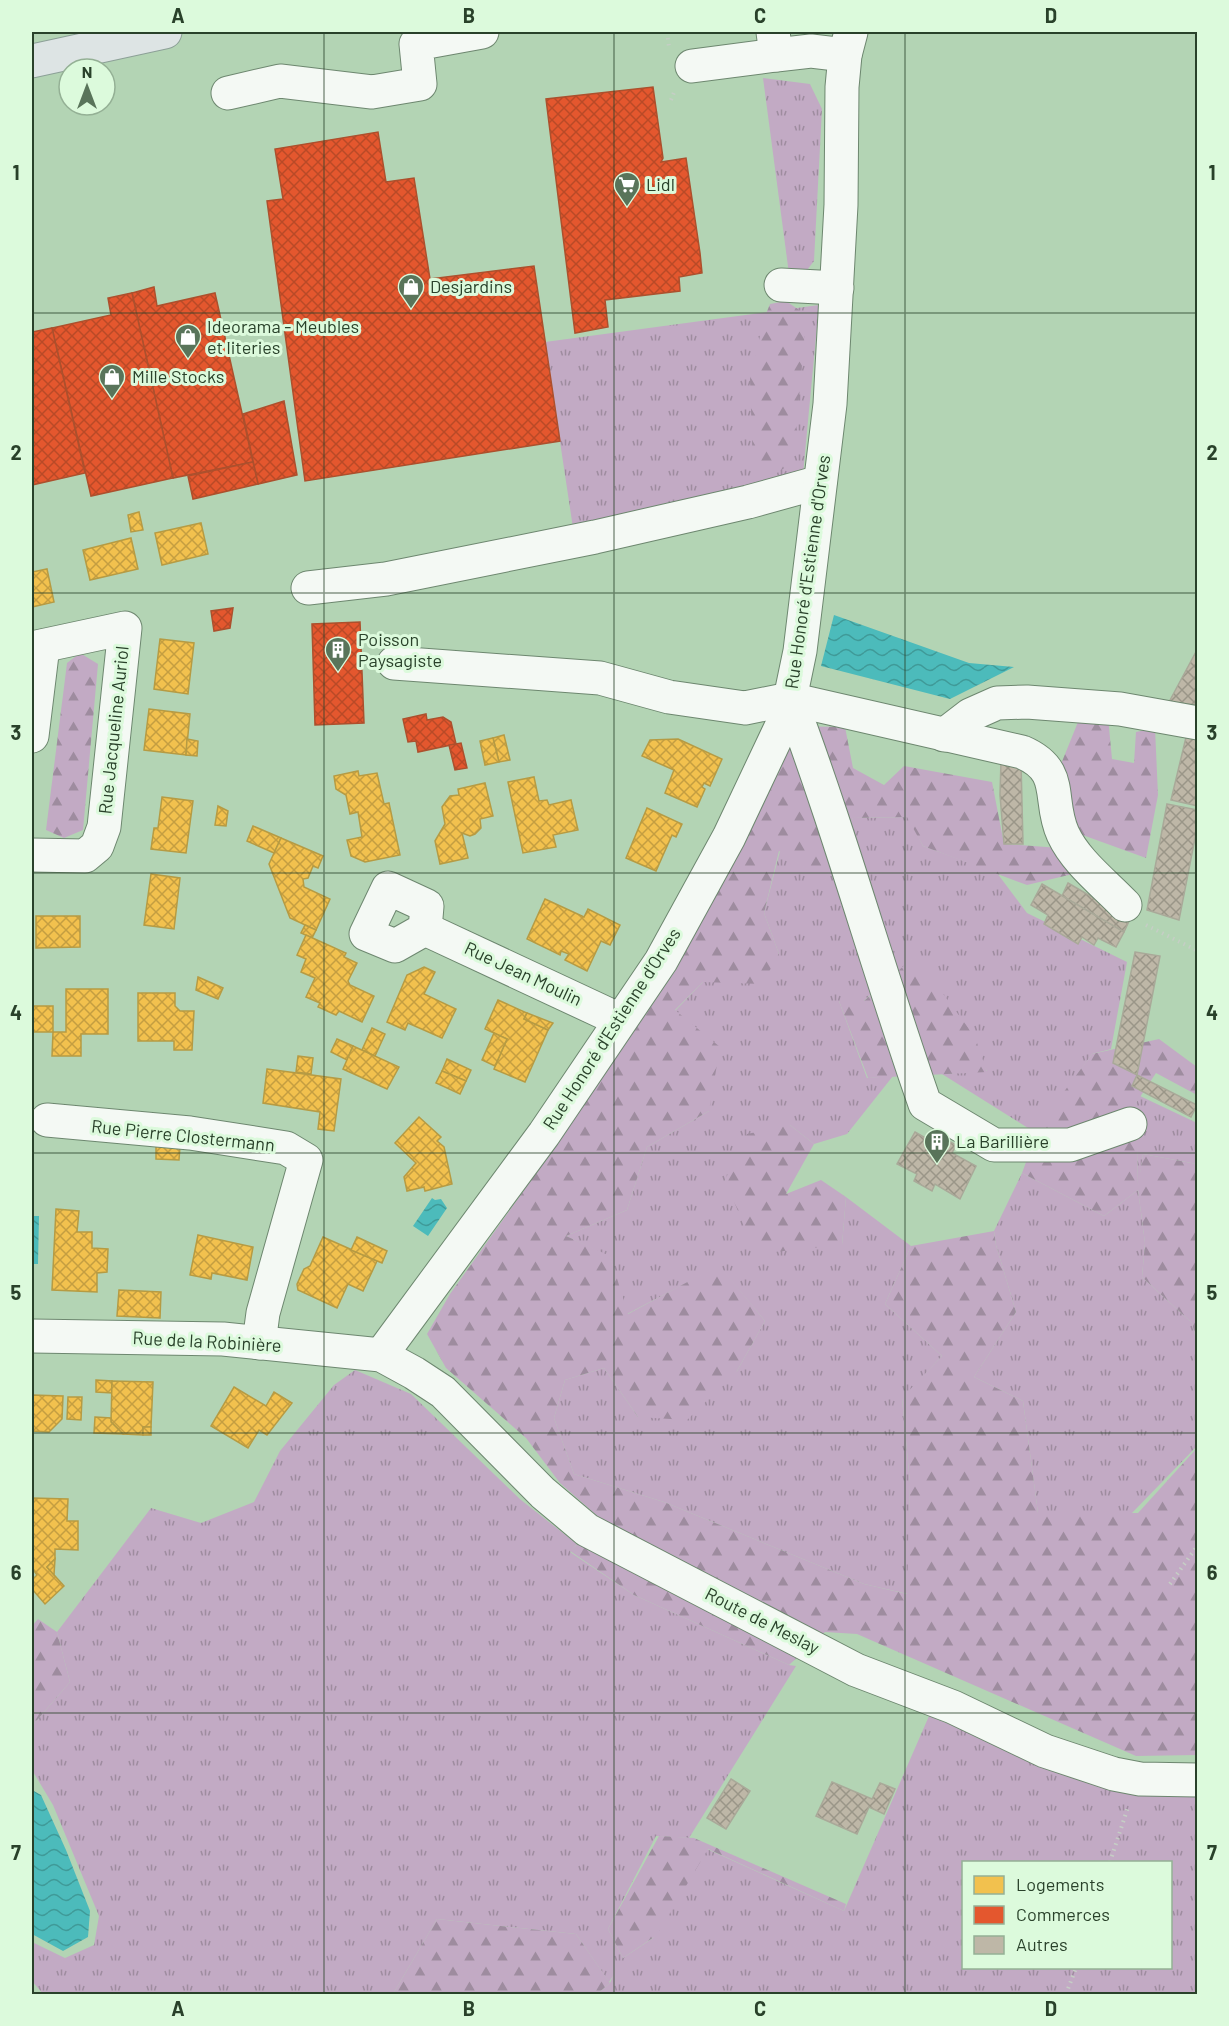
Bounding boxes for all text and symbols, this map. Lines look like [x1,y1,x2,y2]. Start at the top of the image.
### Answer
text: A [171,3,185,27]
text: B [463,3,475,27]
text: C [754,3,766,27]
text: D [1045,3,1057,27]
north arrow [57,57,117,117]
text: N [82,62,92,81]
text: 1 [12,160,20,184]
text: 1 [1208,160,1216,184]
supermarket icon: Lidl [612,170,642,208]
place label: Lidl [646,173,675,195]
shop icon: Desjardins [396,272,426,310]
place label: Desjardins [430,275,512,297]
place label: Ideorama - Meubles et literies [207,315,359,358]
shop icon: Ideorama - Meubles et literies [173,322,203,360]
shop icon: Mille Stocks [97,362,127,400]
place label: Mille Stocks [132,365,225,387]
text: 2 [10,440,22,464]
text: 2 [1206,440,1218,464]
street label: Rue Honoré d'Estienne d'Orves [780,453,834,690]
place label: Poisson Paysagiste [358,628,442,671]
building icon: Poisson Paysagiste [323,635,353,673]
street label: Rue Jacqueline Auriol [93,645,133,815]
text: 3 [11,720,21,744]
text: 3 [1207,720,1217,744]
street label: Rue Honoré d'Estienne d'Orves [538,923,685,1134]
street label: Rue Jean Moulin [461,936,586,1010]
text: 4 [10,1000,22,1024]
text: 4 [1206,1000,1218,1024]
street label: Rue Pierre Clostermann [90,1114,276,1156]
building icon: La Barillière [922,1127,952,1165]
place label: La Barillière [956,1130,1049,1152]
text: 5 [11,1280,22,1304]
text: 5 [1207,1280,1218,1304]
street label: Rue de la Robinière [132,1326,282,1356]
text: 6 [11,1560,22,1584]
text: 6 [1207,1560,1218,1584]
street label: Route de Meslay [702,1582,823,1658]
text: 7 [11,1840,21,1864]
text: 7 [1207,1840,1217,1864]
legend [962,1861,1172,1969]
text: Logements [1016,1873,1105,1895]
text: Commerces [1016,1903,1110,1925]
text: Autres [1016,1933,1068,1955]
text: A [171,1996,185,2020]
text: B [463,1996,475,2020]
text: C [754,1996,766,2020]
text: D [1045,1996,1057,2020]

